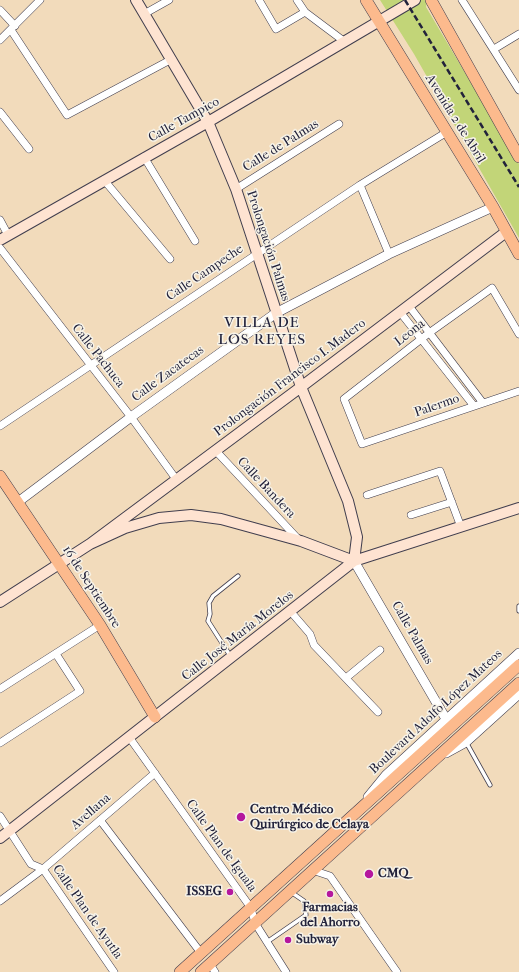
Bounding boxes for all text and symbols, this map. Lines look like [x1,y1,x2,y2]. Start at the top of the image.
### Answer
street label: Avenida 2 de Abril [421,72,489,166]
street label: Calle Tampico [146,94,222,146]
street label: Calle de Palmas [240,117,322,175]
street label: Prolongación Palmas [243,189,293,303]
street label: Calle Campeche [164,242,246,304]
district label: VILLA DE LOS REYES [218,314,306,349]
street label: Prolongación Francisco I. Madero [211,316,369,440]
street label: Leona [392,316,428,350]
street label: Calle Pachuca [68,321,128,391]
street label: Calle Zacatecas [129,343,207,405]
street label: Palermo [412,391,462,421]
street label: Calle Bandera [234,454,298,522]
street label: 16 de Septiembre [59,543,123,631]
street label: Calle José María Morelos [179,588,297,684]
street label: Calle Palmas [388,599,436,667]
street label: Boulevard Adolfo López Mateos [366,646,506,778]
street label: Avellana [68,791,114,833]
street label: Calle Plan de Iguala [182,797,260,895]
place label: Centro Médico Quirúrgico de Celaya [250,802,369,833]
marker: Centro Médico Quirúrgico de Celaya [235,811,247,823]
street label: Calle Plan de Ayutla [49,862,125,962]
place label: CMQ [378,866,408,882]
marker: CMQ [363,868,375,880]
place label: ISSEG [186,884,222,900]
marker: ISSEG [225,887,235,897]
marker: Farmacias del Ahorro [325,889,335,899]
place label: Farmacias del Ahorro [300,900,360,931]
place label: Subway [296,932,339,948]
marker: Subway [283,935,293,945]

